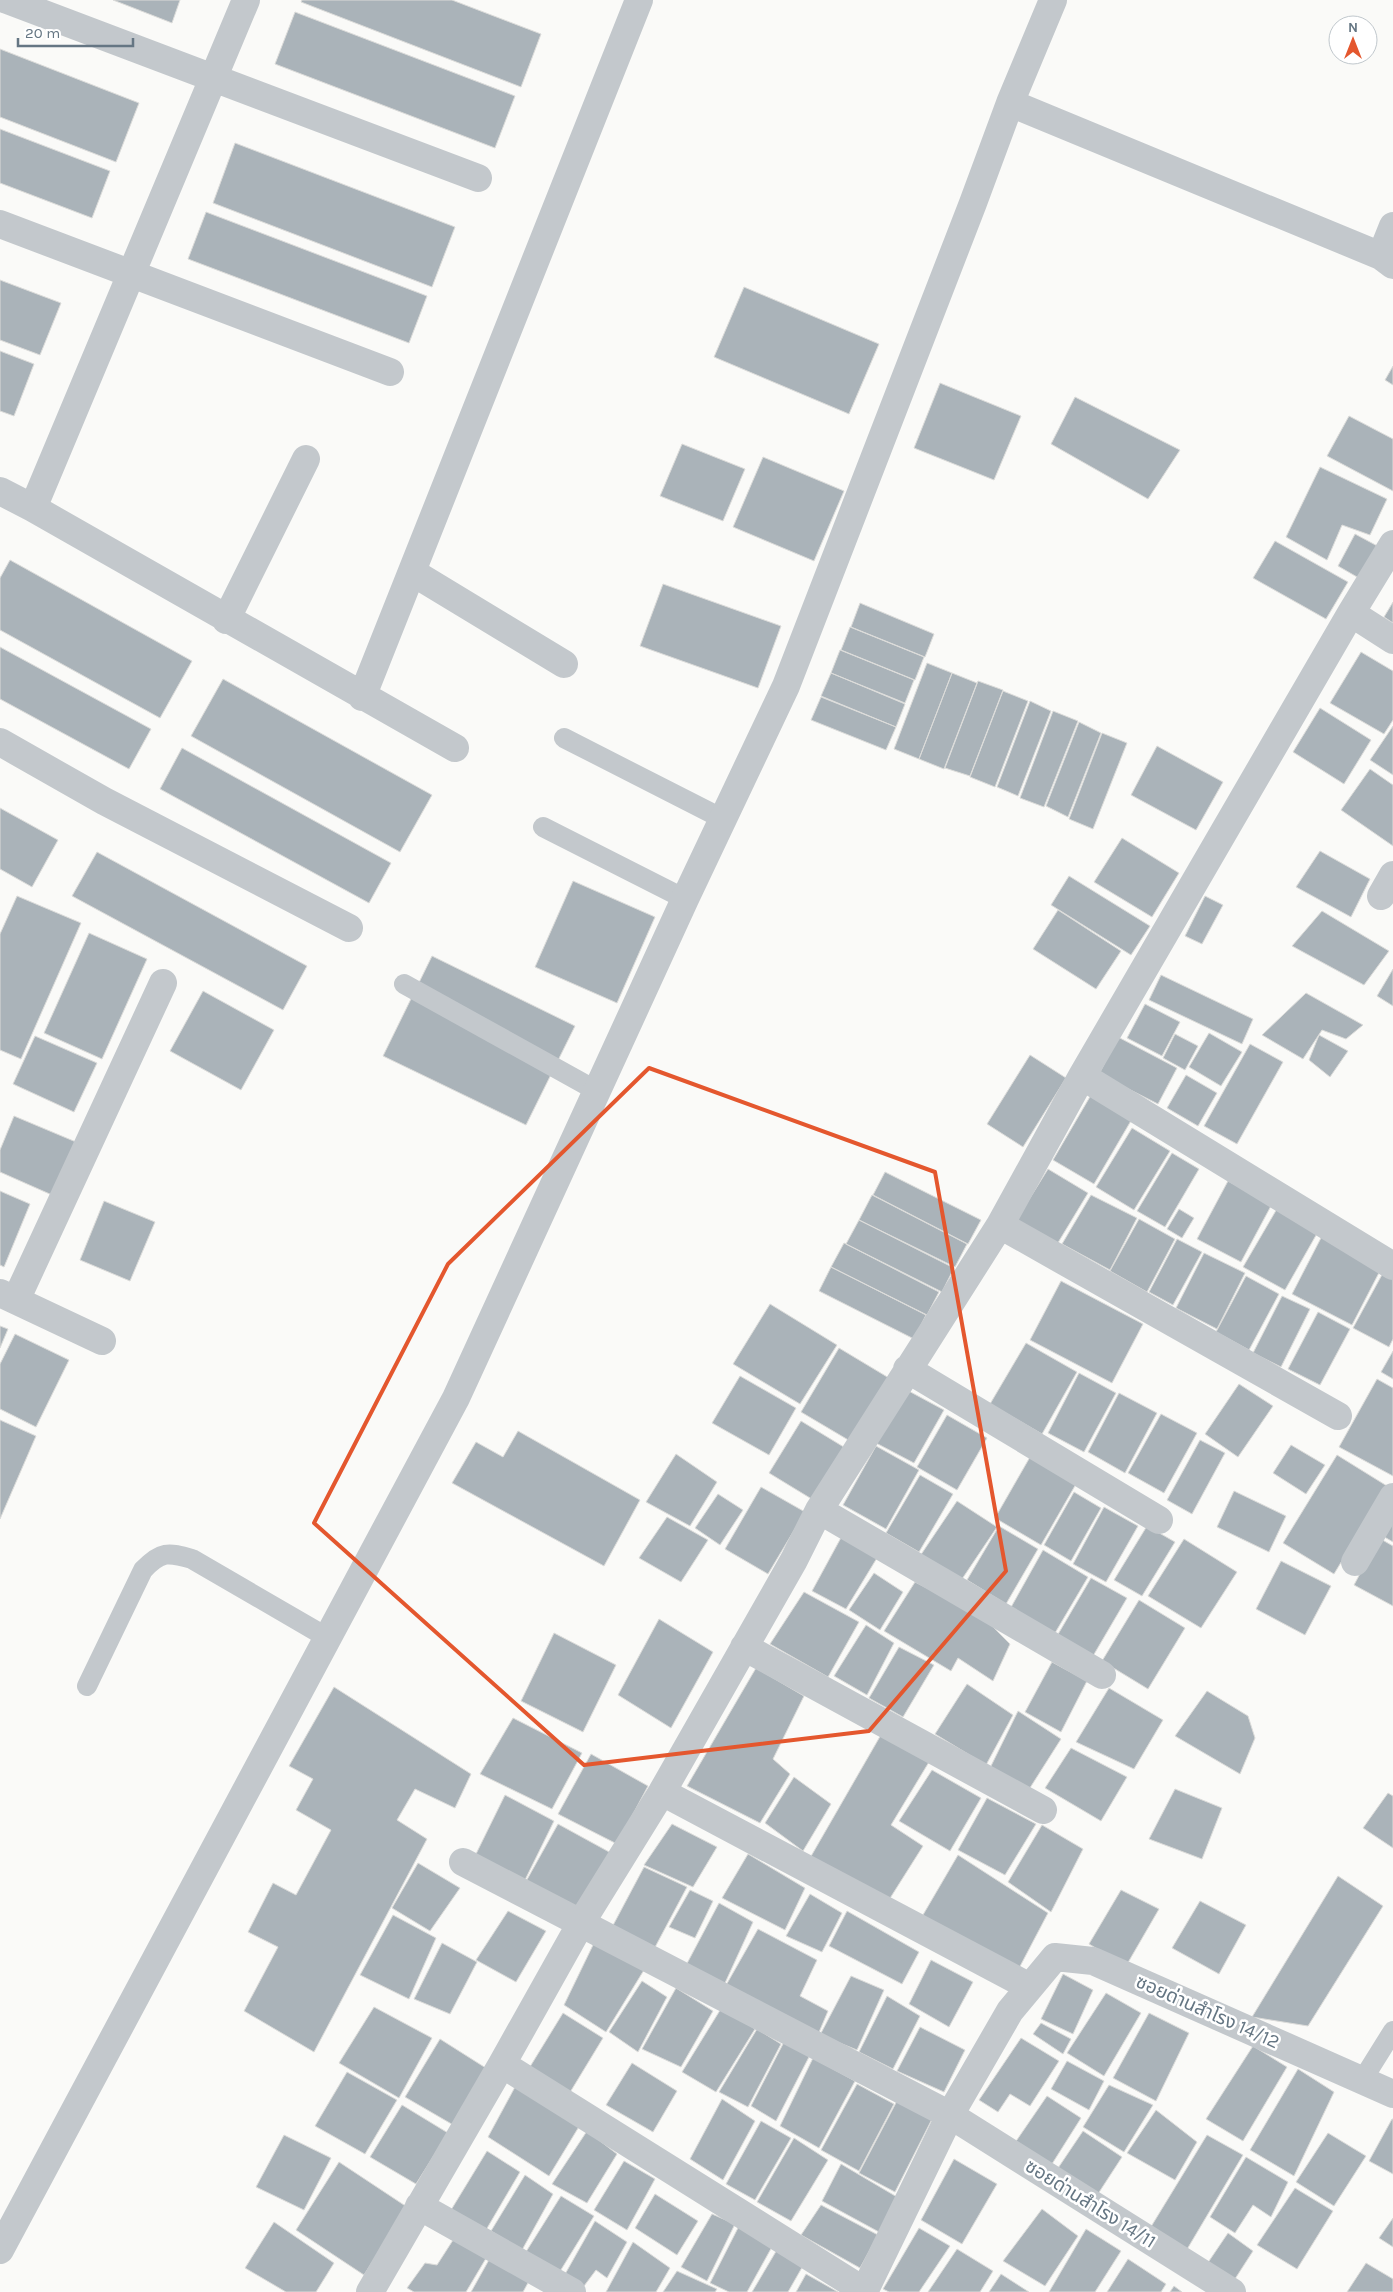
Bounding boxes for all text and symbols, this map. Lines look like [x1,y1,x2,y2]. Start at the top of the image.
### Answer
scale bar [18,15,132,47]
north arrow [1328,15,1378,65]
text: N [1348,19,1358,36]
text: 20 m [25,24,60,42]
street label: ซอยด่านสำโรง 14/12 [1133,1970,1283,2053]
street label: ซอยด่านสำโรง 14/11 [1021,2154,1160,2253]

